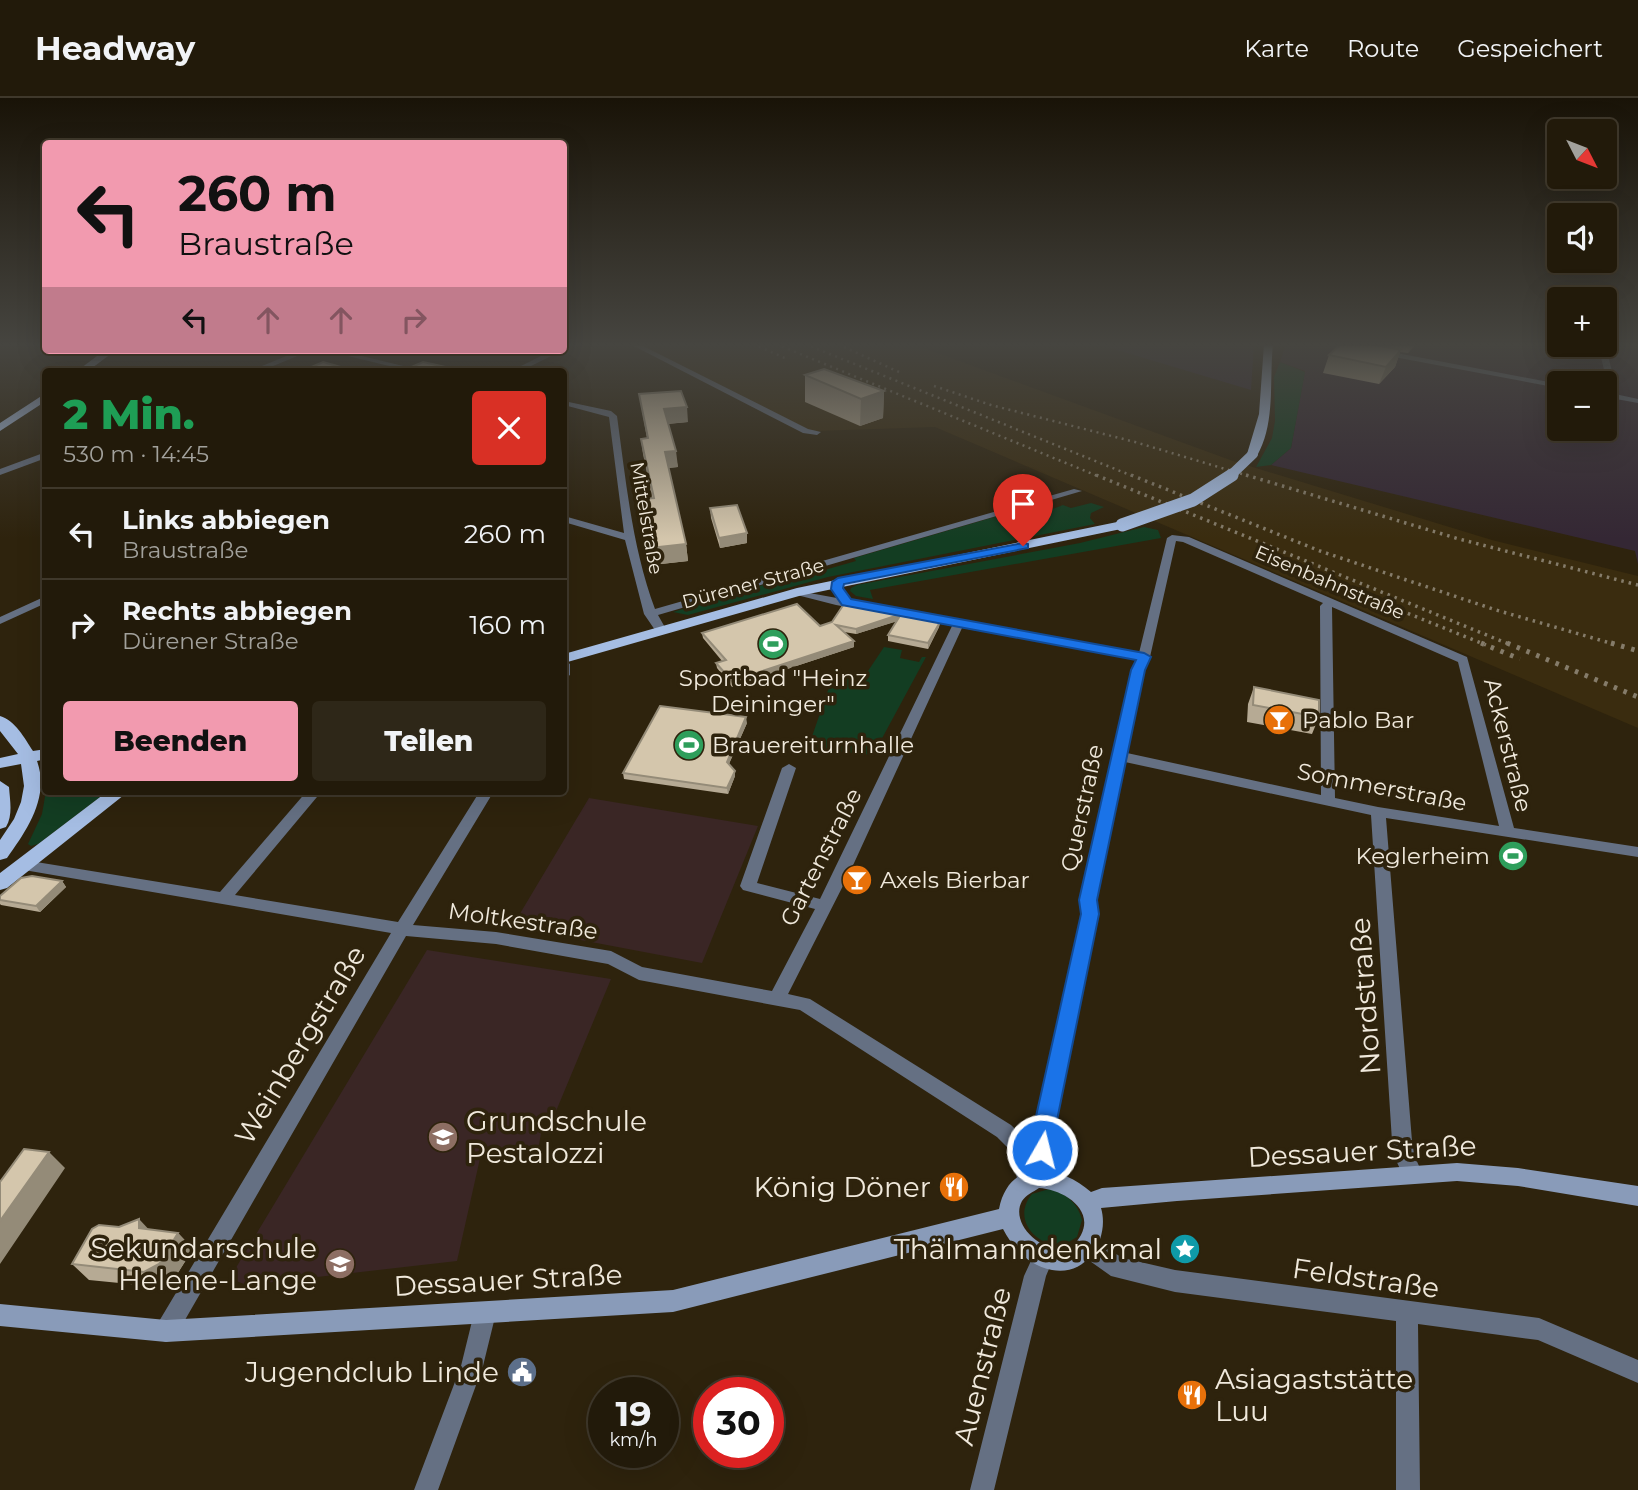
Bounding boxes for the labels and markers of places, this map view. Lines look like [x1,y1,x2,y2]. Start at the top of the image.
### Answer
pin [993,474,1053,546]
sports icon: Sportbad "Heinz Deininger" [756,627,790,661]
place label: Sportbad "Heinz Deininger" [679,664,867,718]
bar icon: Pablo Bar [1262,703,1296,737]
place label: Pablo Bar [1302,706,1414,734]
sports icon: Brauereiturnhalle [672,728,706,762]
place label: Brauereiturnhalle [712,731,914,759]
sports icon: Keglerheim [1496,839,1530,873]
place label: Keglerheim [1355,842,1490,870]
bar icon: Axels Bierbar [840,863,874,897]
place label: Axels Bierbar [880,866,1030,894]
place label: Grundschule Pestalozzi [466,1104,647,1170]
school or university icon: Grundschule Pestalozzi [426,1120,460,1154]
place label: König Döner [753,1170,931,1204]
restaurant icon: König Döner [937,1170,971,1204]
place label: Sekundarschule Helene-Lange [91,1231,317,1297]
place label: Thälmanndenkmal [894,1232,1162,1266]
place icon: Thälmanndenkmal [1168,1232,1202,1266]
school or university icon: Sekundarschule Helene-Lange [323,1247,357,1281]
place label: Jugendclub Linde [244,1355,499,1389]
public building icon: Jugendclub Linde [505,1355,539,1389]
place label: Asiagaststätte Luu [1215,1362,1413,1428]
restaurant icon: Asiagaststätte Luu [1175,1378,1209,1412]

